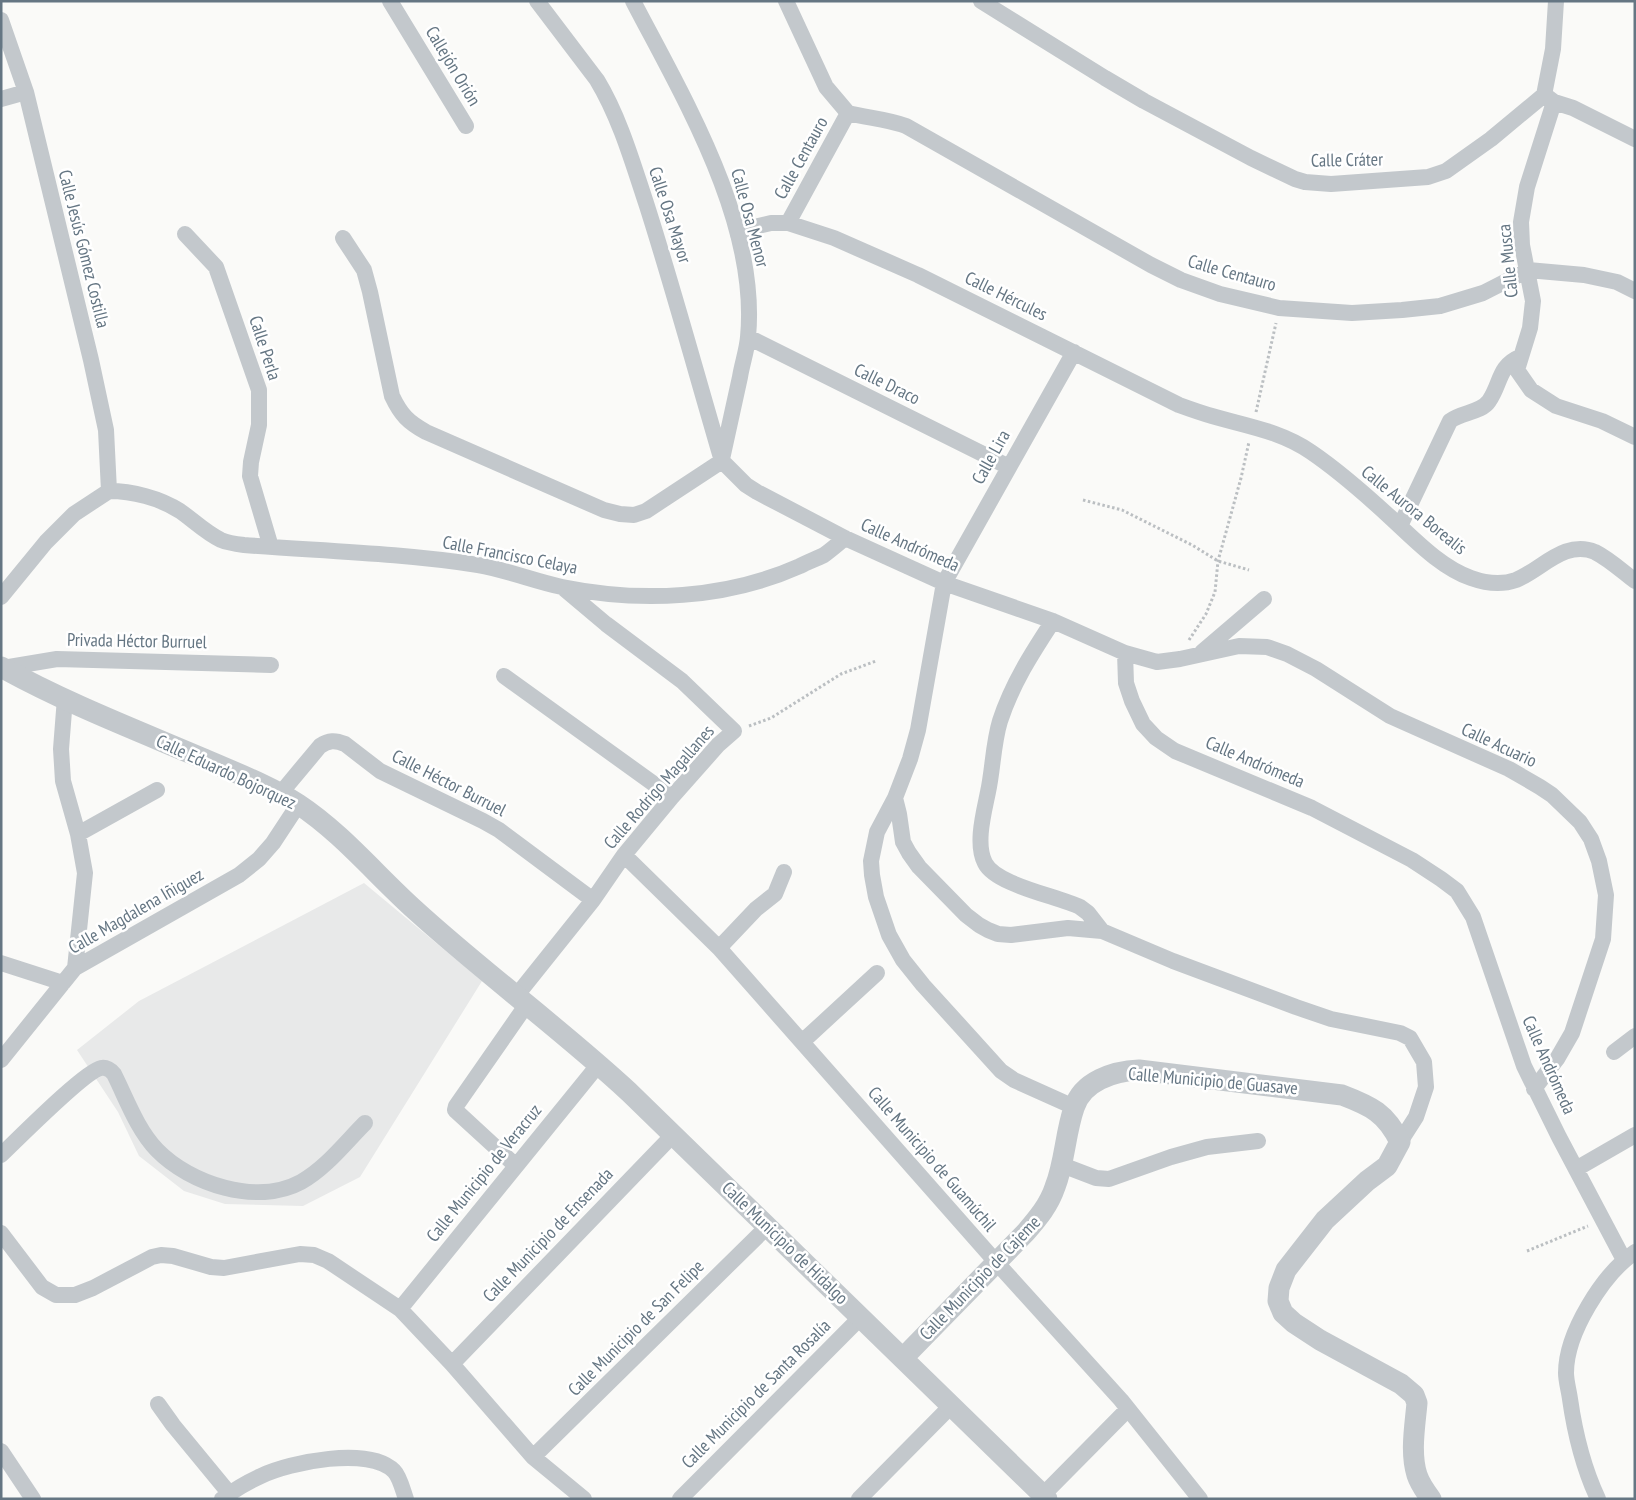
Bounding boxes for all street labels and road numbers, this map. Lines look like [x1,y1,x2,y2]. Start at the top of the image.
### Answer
street label: Callejón Orión [421,22,486,110]
street label: Calle Centauro [769,112,833,203]
street label: Calle Cráter [1311,147,1383,172]
street label: Calle Osa Mayor [644,164,697,266]
street label: Calle Osa Menor [726,166,775,270]
street label: Calle Jesús Gómez Costilla [54,168,115,330]
street label: Calle Musca [1492,223,1523,299]
street label: Calle Centauro [1185,249,1279,296]
street label: Calle Hércules [961,266,1051,325]
street label: Calle Perla [244,313,287,383]
street label: Calle Draco [851,358,924,409]
street label: Calle Lira [966,426,1015,488]
street label: Calle Aurora Borealis [1357,460,1472,559]
street label: Calle Andrómeda [857,513,963,576]
street label: Calle Francisco Celaya [441,530,580,579]
street label: Privada Héctor Burruel [67,628,208,653]
street label: Calle Acuario [1458,717,1541,772]
street label: Calle Rodrigo Magallanes [598,720,719,854]
street label: Calle Eduardo Bojorquez [153,729,300,814]
street label: Calle Andrómeda [1202,730,1308,793]
street label: Calle Héctor Burruel [388,744,511,822]
street label: Calle Magdalena Iñiguez [64,863,207,959]
street label: Calle Andrómeda [1518,1012,1581,1118]
street label: Calle Municipio de Guasave [1127,1062,1299,1099]
street label: Calle Municipio de Guamúchil [863,1082,1002,1236]
street label: Calle Municipio de Veracruz [421,1099,546,1246]
street label: Calle Municipio de Ensenada [478,1163,618,1307]
street label: Calle Municipio de Hidalgo [717,1176,854,1309]
street label: Calle Municipio de Cajeme [914,1211,1045,1345]
street label: Calle Municipio de San Felipe [563,1255,709,1401]
street label: Calle Municipio de Santa Rosalía [676,1314,835,1473]

